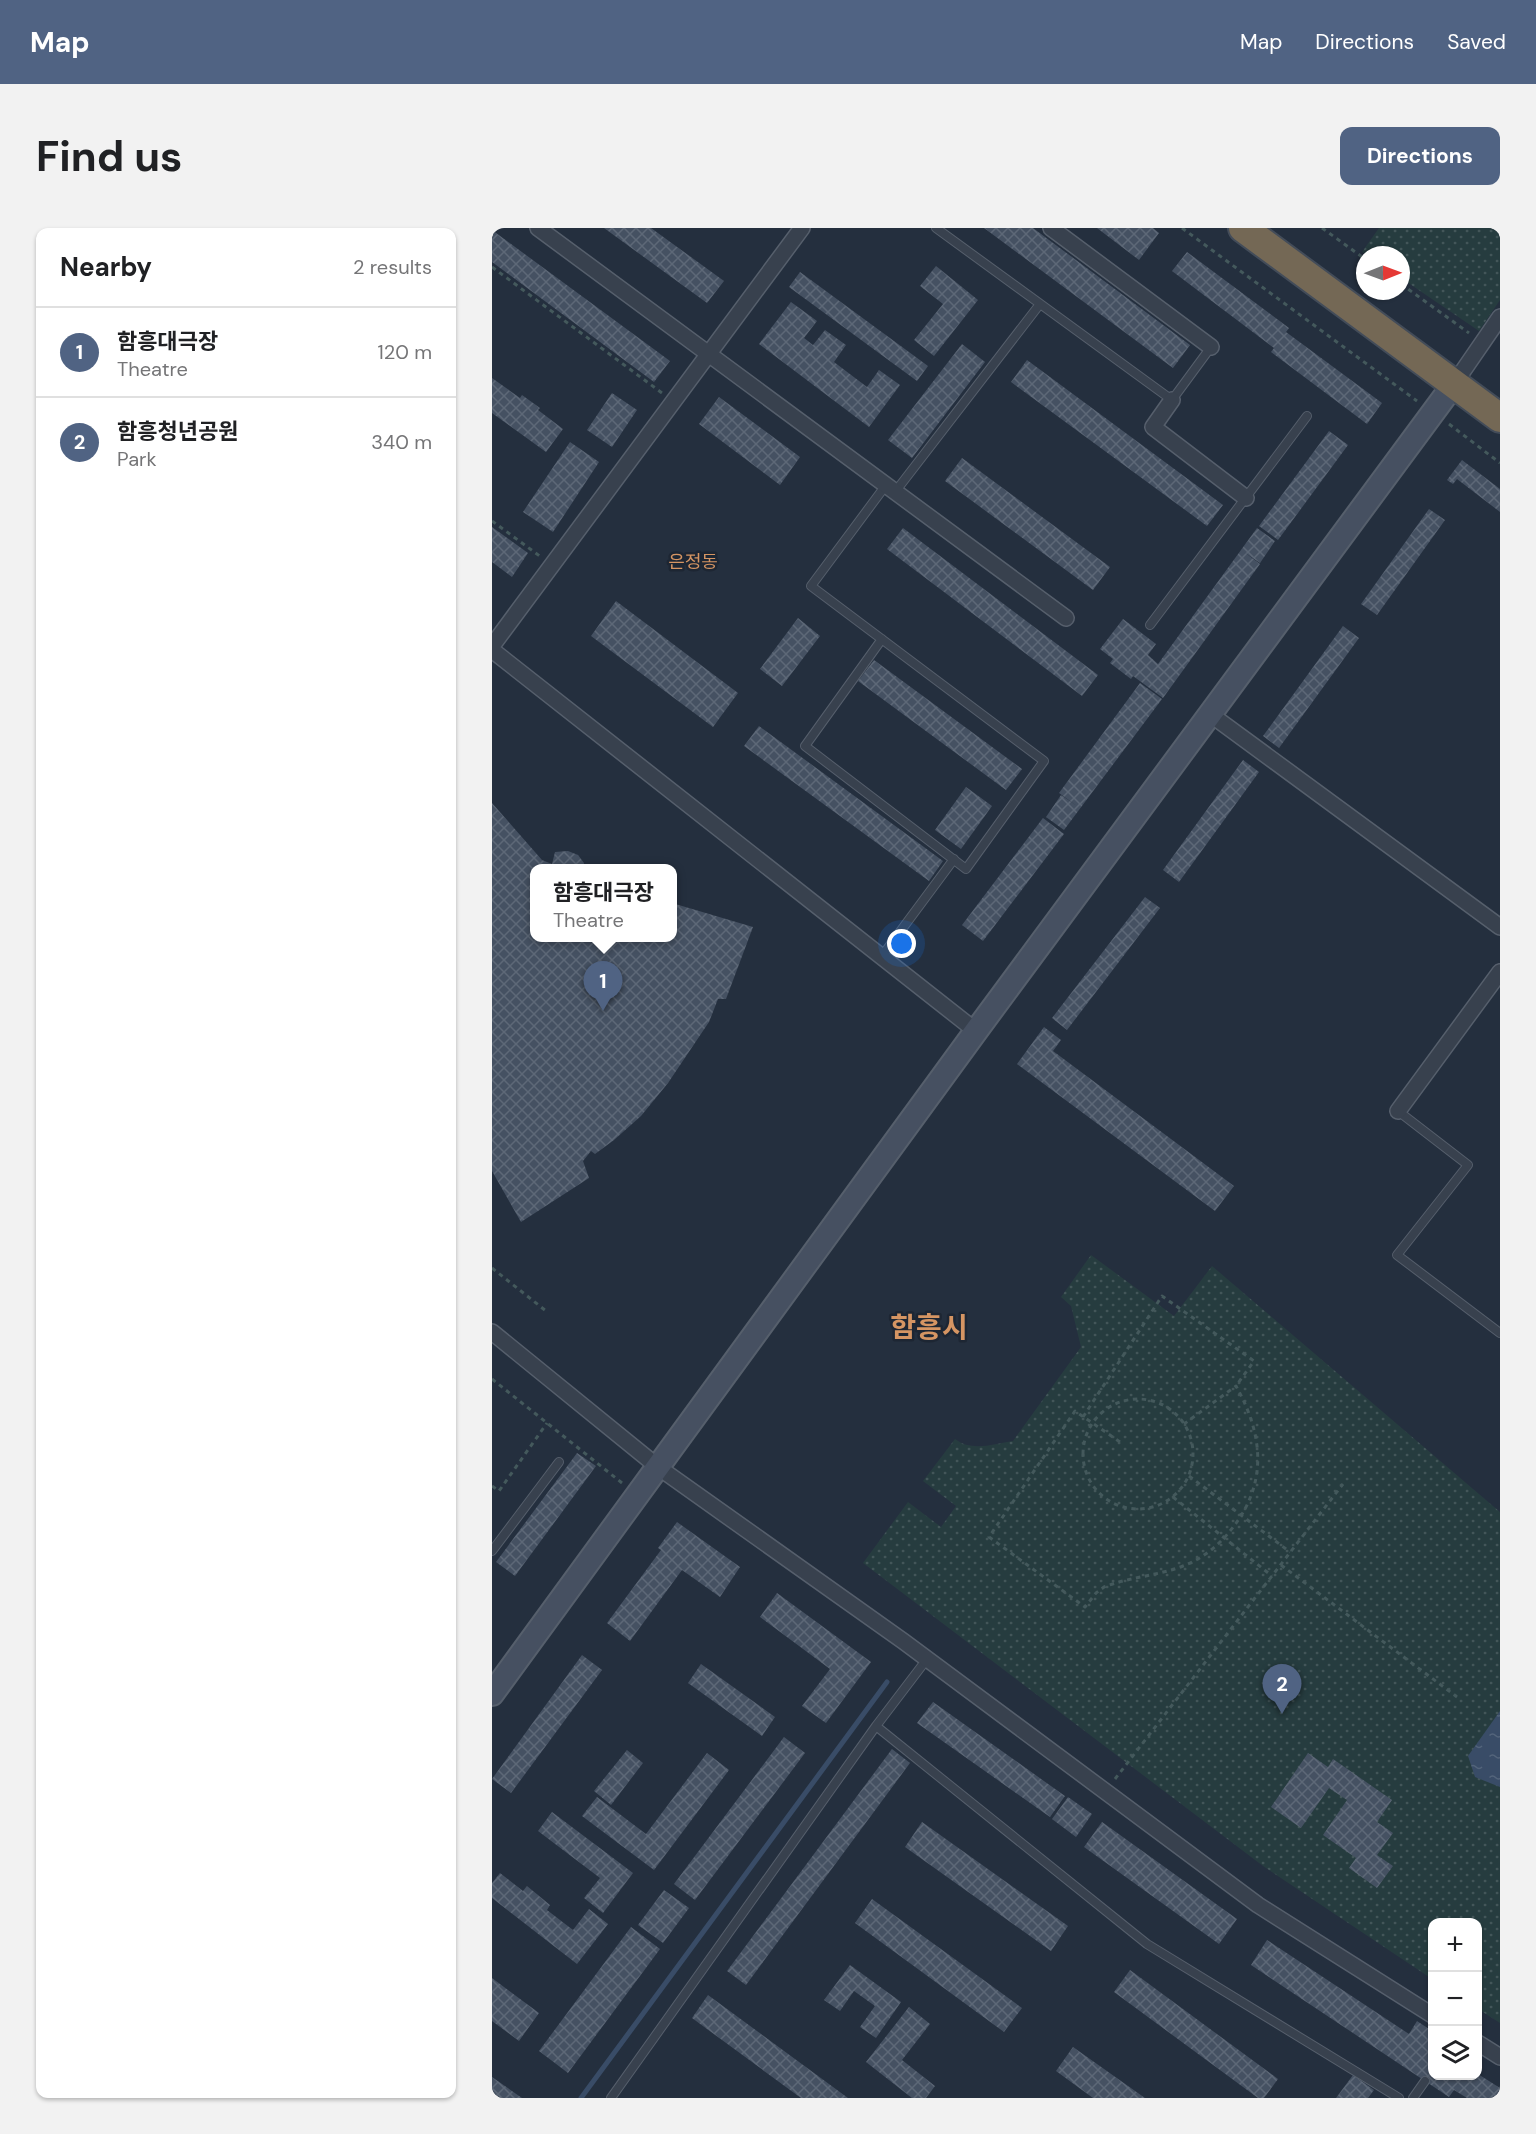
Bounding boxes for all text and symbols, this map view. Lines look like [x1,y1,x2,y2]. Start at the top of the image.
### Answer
text: Map [30,24,90,61]
text: Map [1240,28,1282,56]
text: Directions [1315,28,1414,56]
text: Saved [1447,28,1506,56]
button: Directions [1340,127,1500,185]
text: Find us [36,129,182,184]
north arrow [1356,246,1410,300]
text: Nearby [60,250,152,284]
text: 2 results [353,254,432,280]
text: 함흥대극장 [117,327,218,356]
text: 1 [76,339,83,365]
text: 120 m [378,339,432,365]
text: Theatre [117,356,188,382]
text: 함흥청년공원 [117,417,238,446]
text: 2 [74,429,85,455]
text: 340 m [371,429,432,455]
text: Park [117,446,157,472]
district label: 은정동 [668,550,718,574]
popup [530,864,677,942]
text: 함흥대극장 [553,878,654,907]
text: Theatre [553,907,624,933]
your location [887,929,916,958]
pin: 1 [584,962,622,1011]
district label: 함흥시 [890,1309,968,1346]
pin: 2 [1262,1664,1302,1714]
map controls [1428,1918,1482,2080]
button: + [1428,1918,1482,1972]
button: − [1428,1972,1482,2026]
button: layers [1428,2026,1482,2080]

